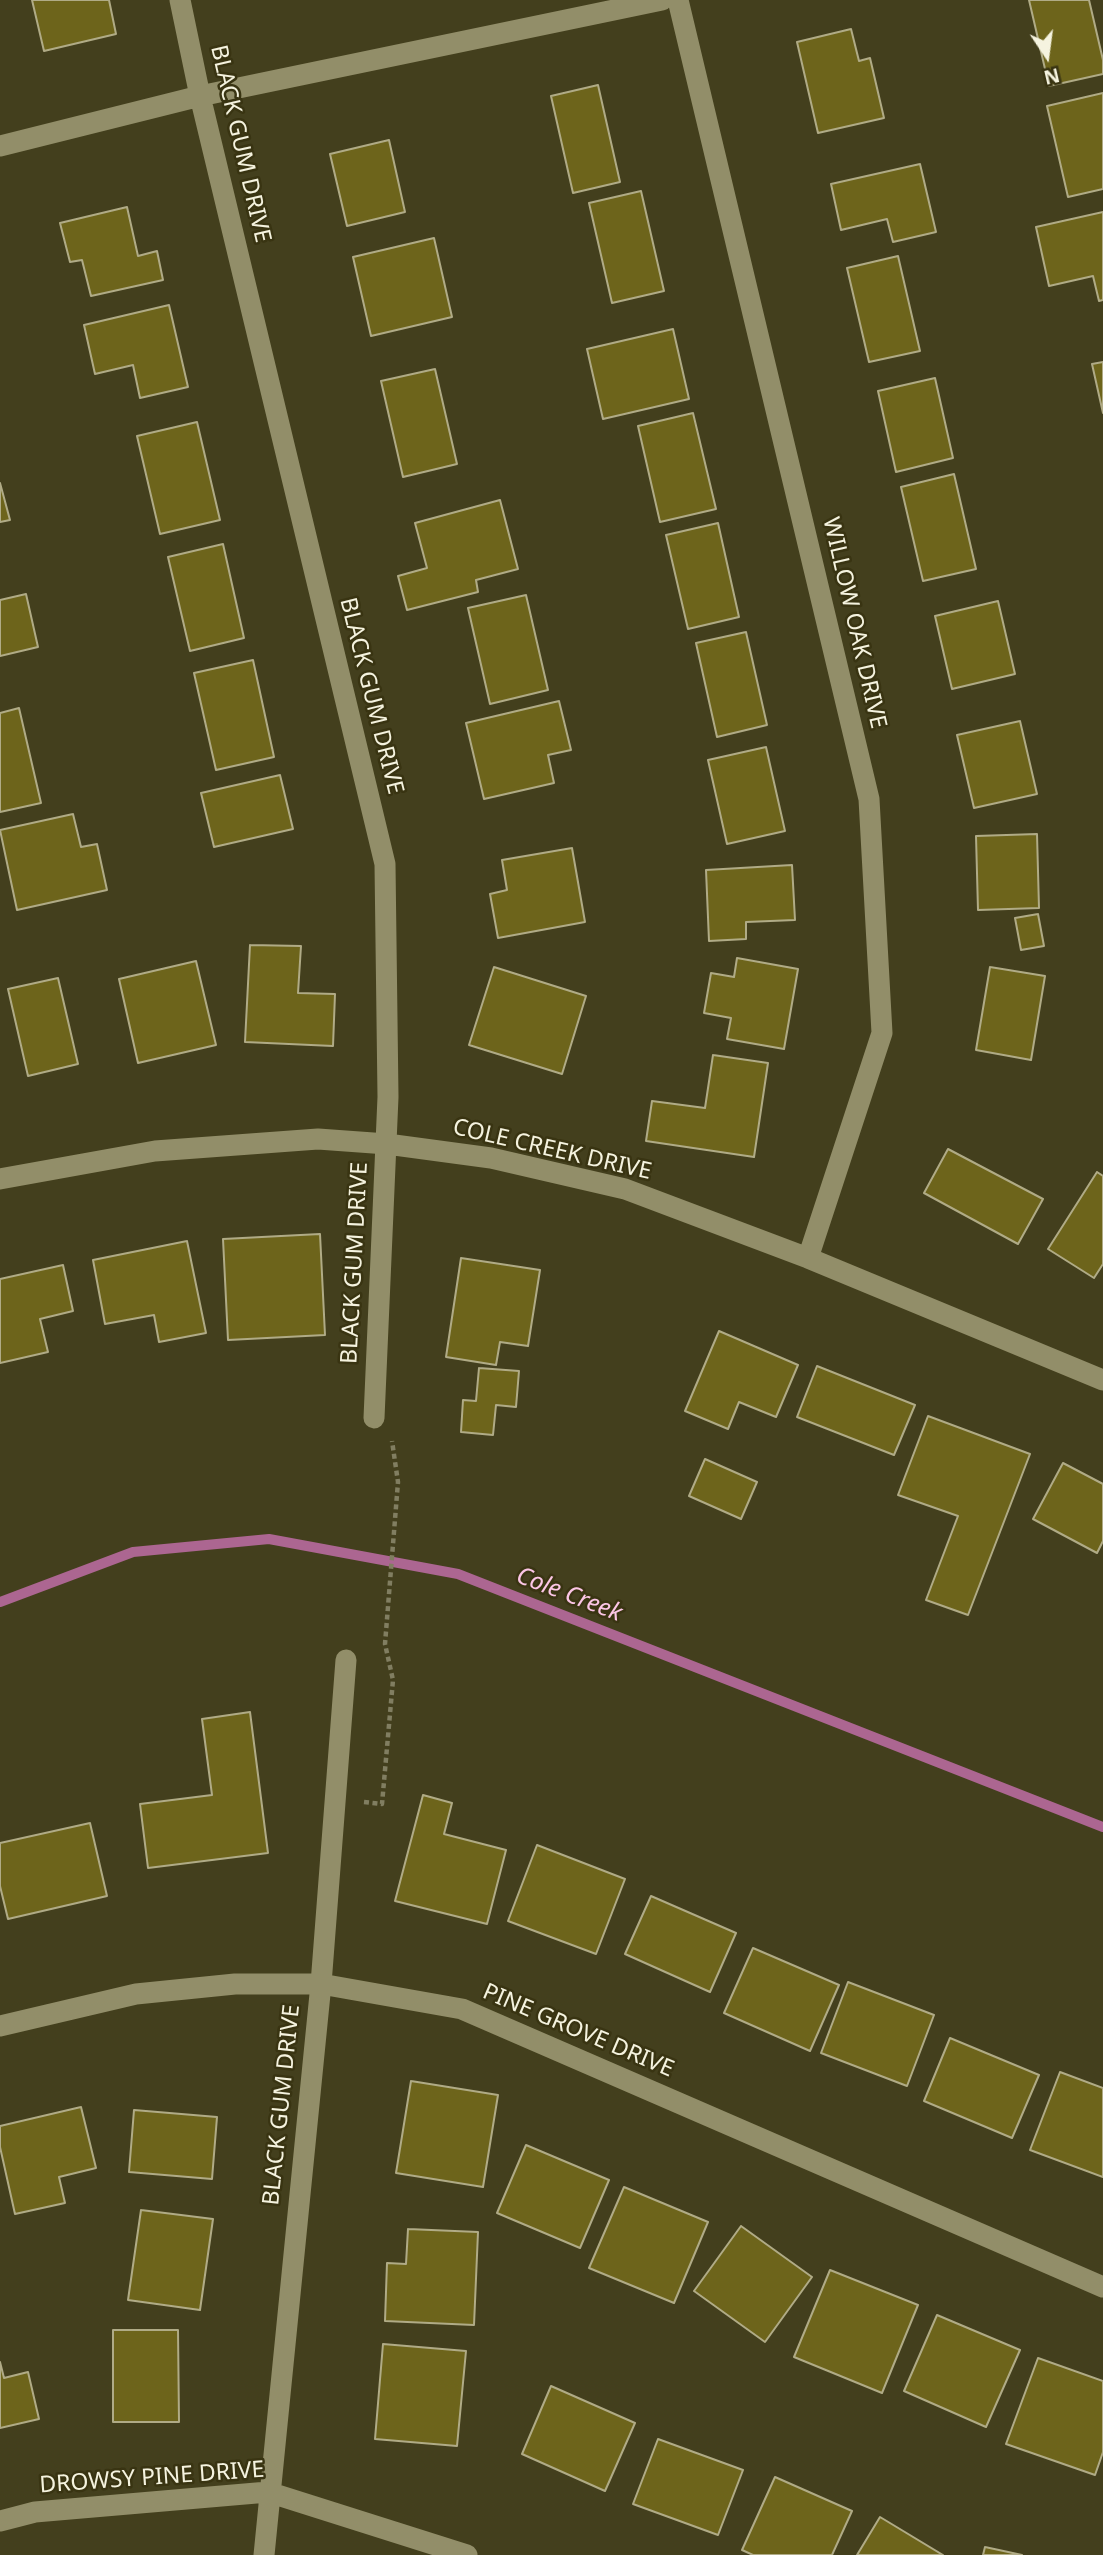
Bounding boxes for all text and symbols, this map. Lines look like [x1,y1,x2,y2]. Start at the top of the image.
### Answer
north arrow [1012,21,1082,91]
street label: BLACK GUM DRIVE [204,43,276,245]
text: N [1041,62,1062,91]
street label: WILLOW OAK DRIVE [816,515,892,731]
street label: BLACK GUM DRIVE [333,595,409,797]
street label: COLE CREEK DRIVE [450,1114,654,1186]
street label: BLACK GUM DRIVE [336,1161,374,1365]
water label: Cole Creek [512,1562,626,1628]
street label: PINE GROVE DRIVE [478,1978,678,2084]
street label: BLACK GUM DRIVE [258,2003,306,2207]
street label: DROWSY PINE DRIVE [39,2456,265,2500]

